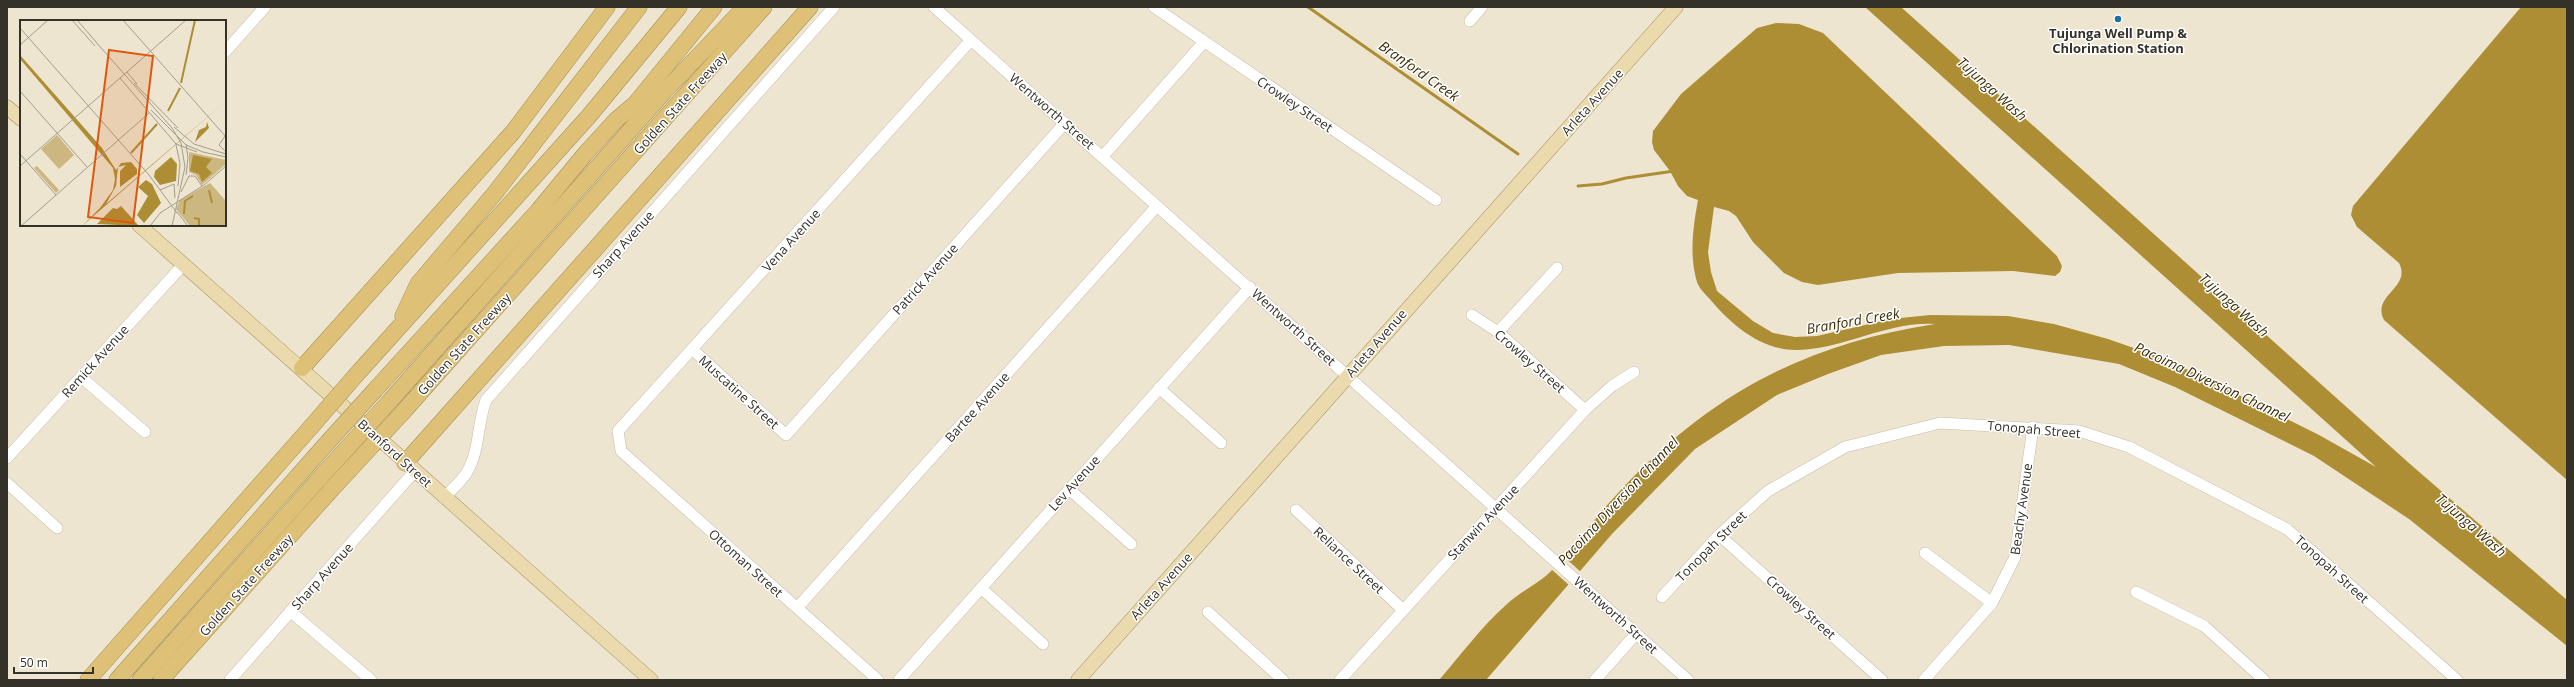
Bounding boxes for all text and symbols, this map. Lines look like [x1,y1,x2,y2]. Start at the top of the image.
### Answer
marker: Tujunga Well Pump & Chlorination Station [2113,14,2123,24]
inset map [20,20,226,226]
place label: Tujunga Well Pump & Chlorination Station [2049,24,2187,57]
water label: Branford Creek [1375,36,1464,106]
street label: Golden State Freeway [629,48,731,158]
water label: Tujunga Wash [1953,52,2031,125]
street label: Arleta Avenue [1557,65,1627,139]
street label: Wentworth Street [1006,69,1099,153]
street label: Crowley Street [1253,72,1337,136]
street label: Vena Avenue [758,205,824,275]
street label: Sharp Avenue [588,207,658,281]
street label: Patrick Avenue [888,240,962,318]
water label: Tujunga Wash [2195,268,2273,341]
street label: Wentworth Street [1248,284,1340,370]
street label: Golden State Freeway [413,289,515,399]
water label: Branford Creek [1805,303,1902,338]
street label: Arleta Avenue [1341,305,1411,381]
street label: Remick Avenue [57,321,133,401]
street label: Crowley Street [1491,325,1569,397]
water label: Pacoima Diversion Channel [2132,337,2293,426]
street label: Muscatine Street [695,351,783,433]
street label: Bartee Avenue [941,368,1013,446]
street label: Branford Street [354,415,436,491]
street label: Tonopah Street [1987,416,2082,442]
water label: Pacoima Diversion Channel [1553,432,1683,569]
street label: Lev Avenue [1044,451,1104,515]
street label: Beachy Avenue [2006,462,2036,556]
street label: Stanwin Avenue [1443,480,1523,564]
water label: Tujunga Wash [2432,489,2511,560]
street label: Tonopah Street [1672,506,1751,585]
street label: Reliance Street [1310,523,1388,598]
street label: Ottoman Street [705,525,787,601]
street label: Golden State Freeway [195,530,297,640]
street label: Tonopah Street [2291,531,2373,607]
street label: Sharp Avenue [287,539,357,613]
street label: Arleta Avenue [1126,549,1196,623]
street label: Crowley Street [1762,571,1840,643]
street label: Wentworth Street [1570,572,1662,658]
scale bar [14,649,93,675]
text: 50 m [20,654,48,671]

